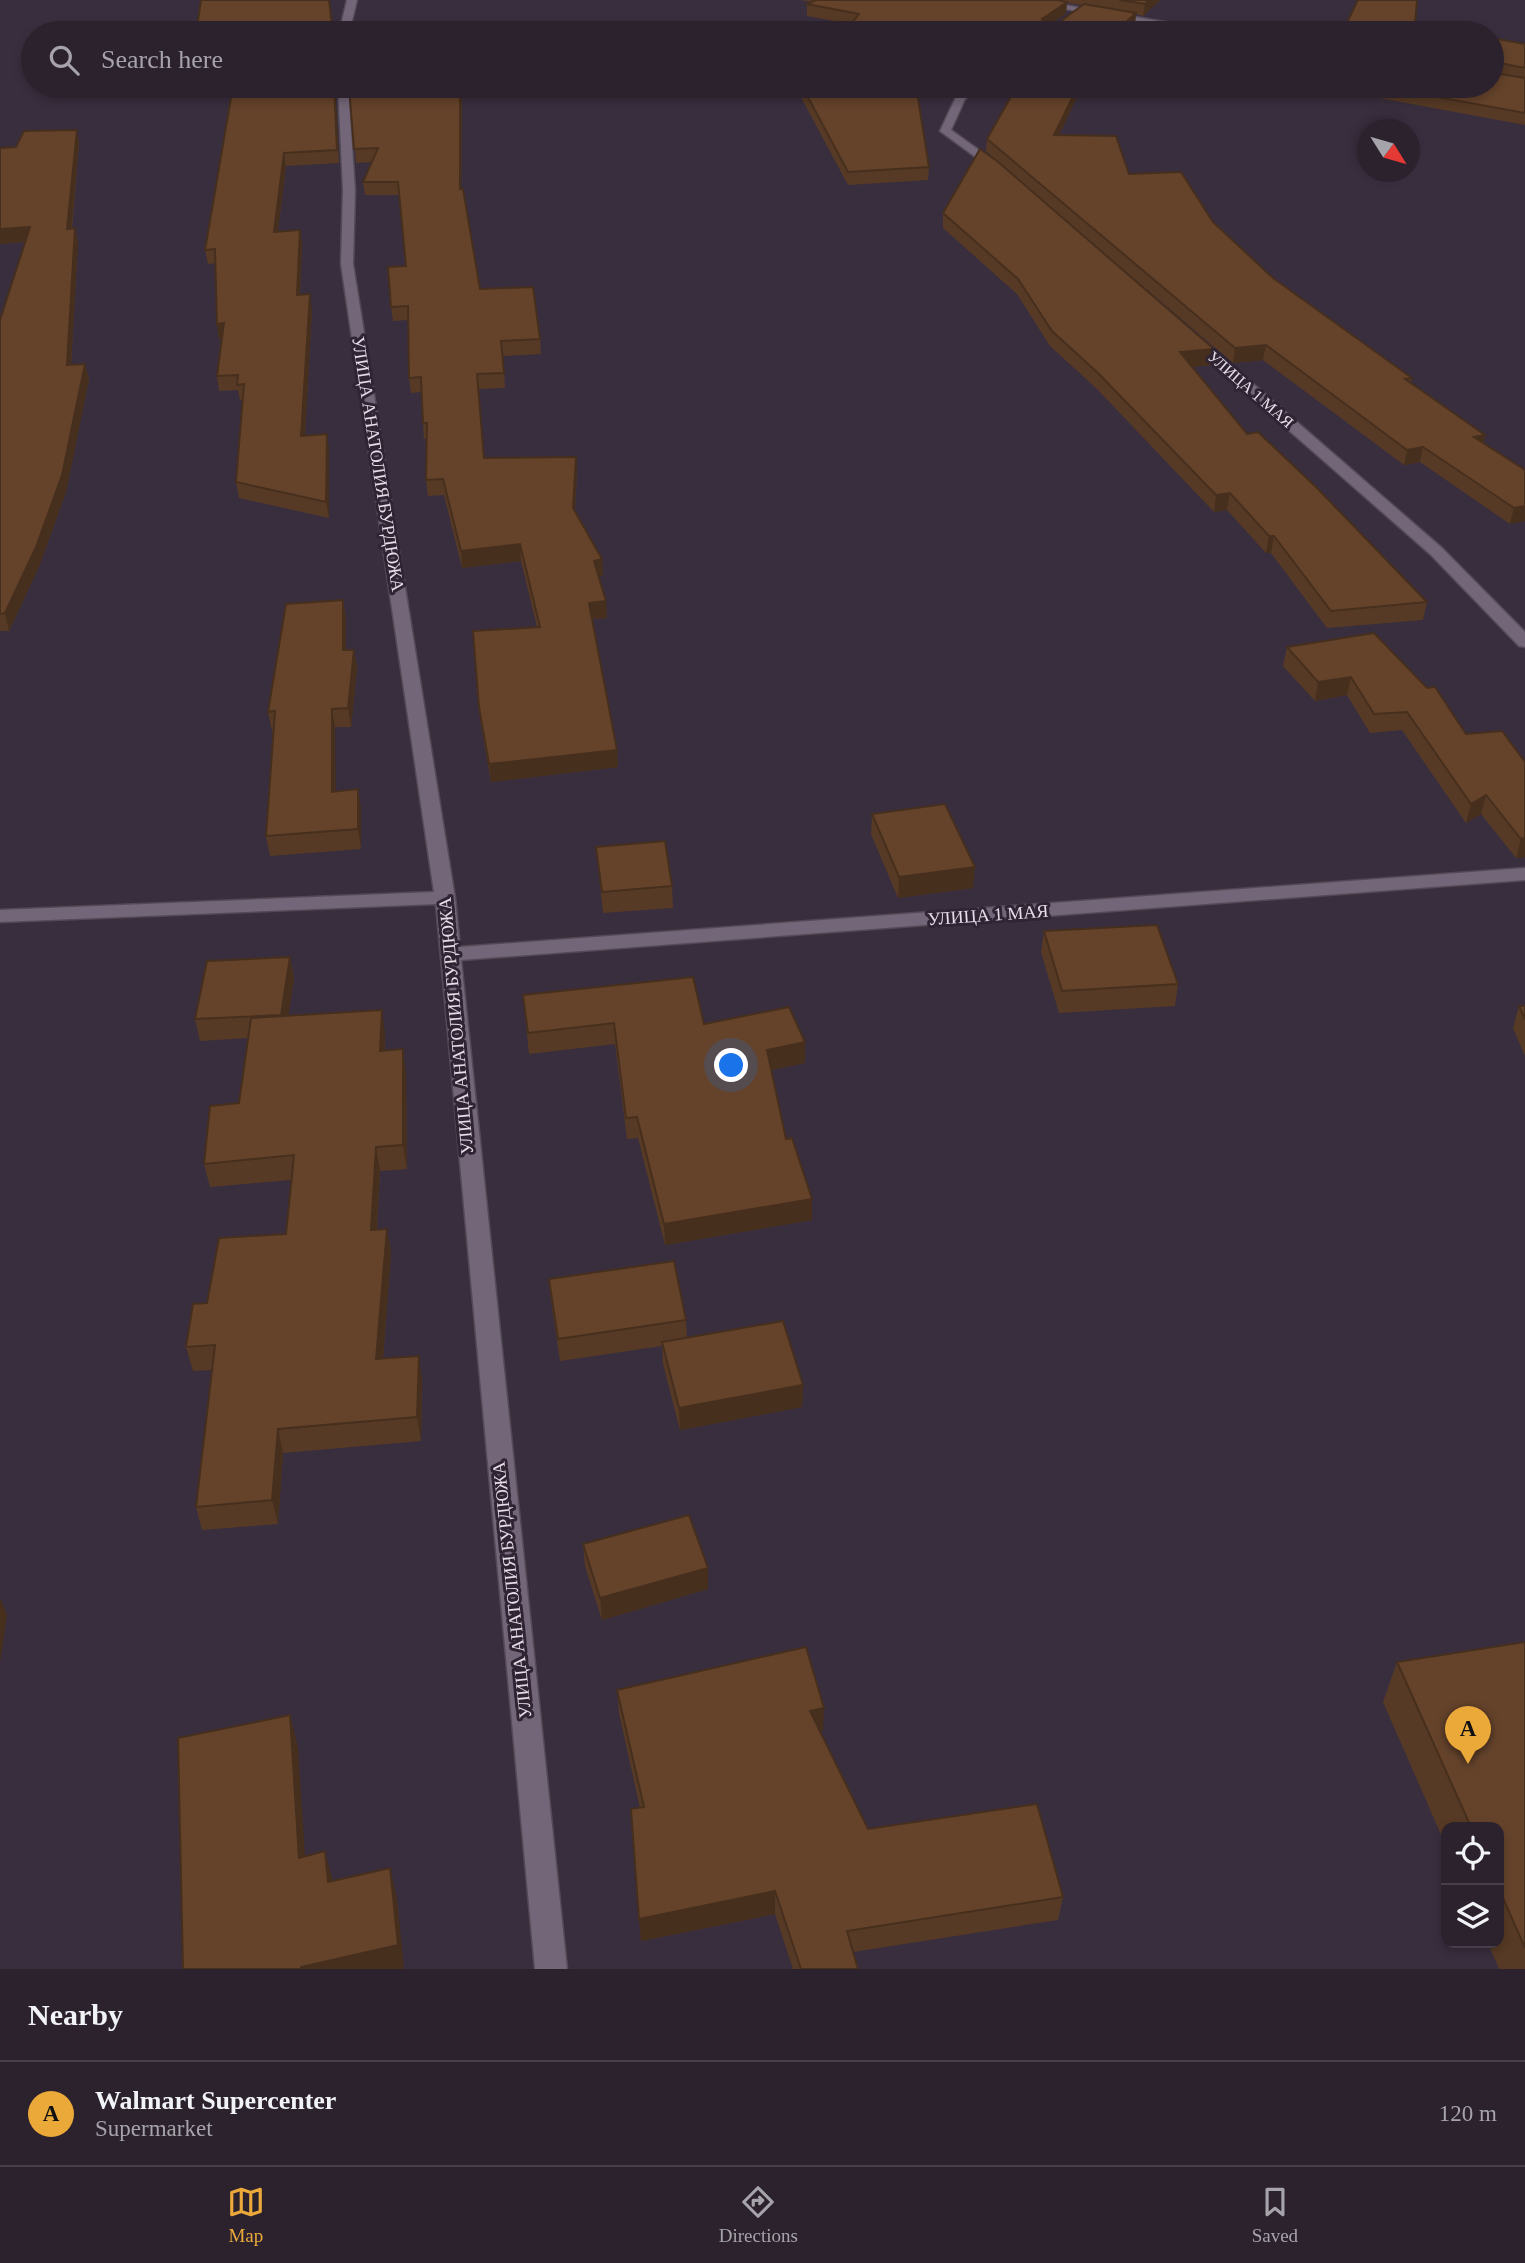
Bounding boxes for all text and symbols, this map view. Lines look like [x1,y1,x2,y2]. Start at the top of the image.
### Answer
search box [21,21,1504,98]
icon: search [45,41,83,79]
text: Search here [101,45,223,74]
north arrow [1357,119,1420,182]
street label: УЛИЦА АНАТОЛИЯ БУРДЮЖА [348,335,408,593]
street label: УЛИЦА 1 МАЯ [1204,348,1297,432]
street label: УЛИЦА АНАТОЛИЯ БУРДЮЖА [435,897,477,1155]
street label: УЛИЦА 1 МАЯ [927,901,1049,929]
your location [714,1048,748,1082]
street label: УЛИЦА АНАТОЛИЯ БУРДЮЖА [489,1461,535,1719]
pin: A [1445,1706,1491,1764]
map controls [1441,1822,1504,1948]
button: locate [1441,1822,1504,1885]
button: layers [1441,1885,1504,1948]
text: Nearby [28,1998,123,2031]
text: Walmart Supercenter [95,2086,336,2115]
text: A [43,2101,59,2126]
text: 120 m [1439,2101,1497,2126]
text: Supermarket [95,2116,213,2141]
tab: Map [227,2183,265,2247]
tab: Directions [719,2183,798,2247]
tab: Saved [1252,2183,1298,2247]

